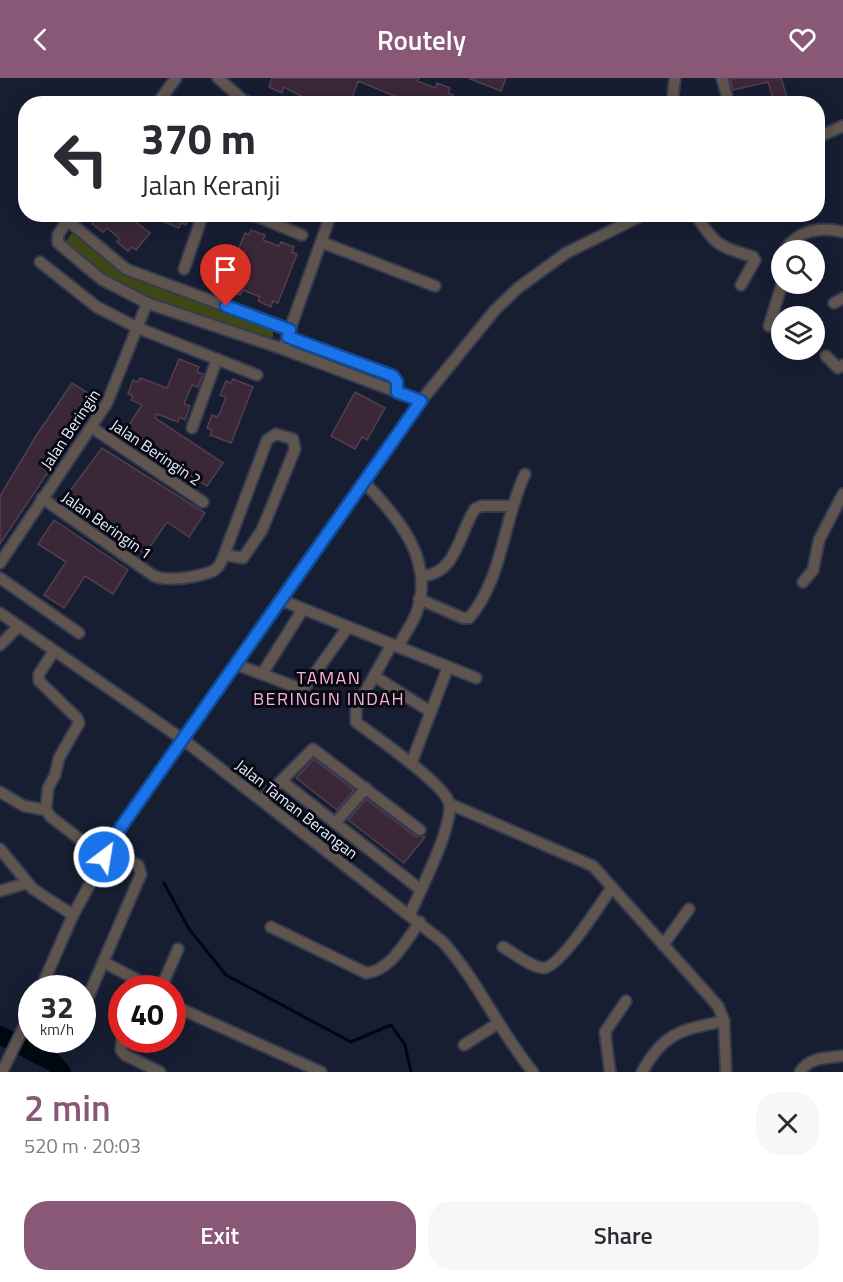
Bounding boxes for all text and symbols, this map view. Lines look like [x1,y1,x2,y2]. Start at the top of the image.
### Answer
text: Routely [377,19,466,60]
icon: back [24,23,57,56]
icon: heart [786,23,819,56]
text: 370 m [141,106,256,170]
icon: left [42,120,120,198]
text: Jalan Keranji [141,164,280,205]
map controls [771,240,825,360]
button: search [771,240,825,294]
pin [200,244,251,306]
icon: arrive [209,253,242,286]
button: layers [771,306,825,360]
street label: Jalan Beringin [34,384,106,474]
street label: Jalan Beringin 2 [106,413,206,491]
street label: Jalan Beringin 1 [57,485,157,565]
district label: TAMAN BERINGIN INDAH [253,664,405,712]
street label: Jalan Taman Berangan [231,753,363,865]
position arrow [72,825,136,889]
speed limit sign: 40 [108,975,186,1053]
text: 32 [40,984,74,1030]
text: km/h [40,1018,74,1041]
text: 2 min [24,1080,111,1135]
button: close [756,1092,819,1155]
text: 520 m · 20:03 [24,1130,141,1161]
button: Exit [24,1201,416,1270]
button: Share [428,1201,819,1270]

